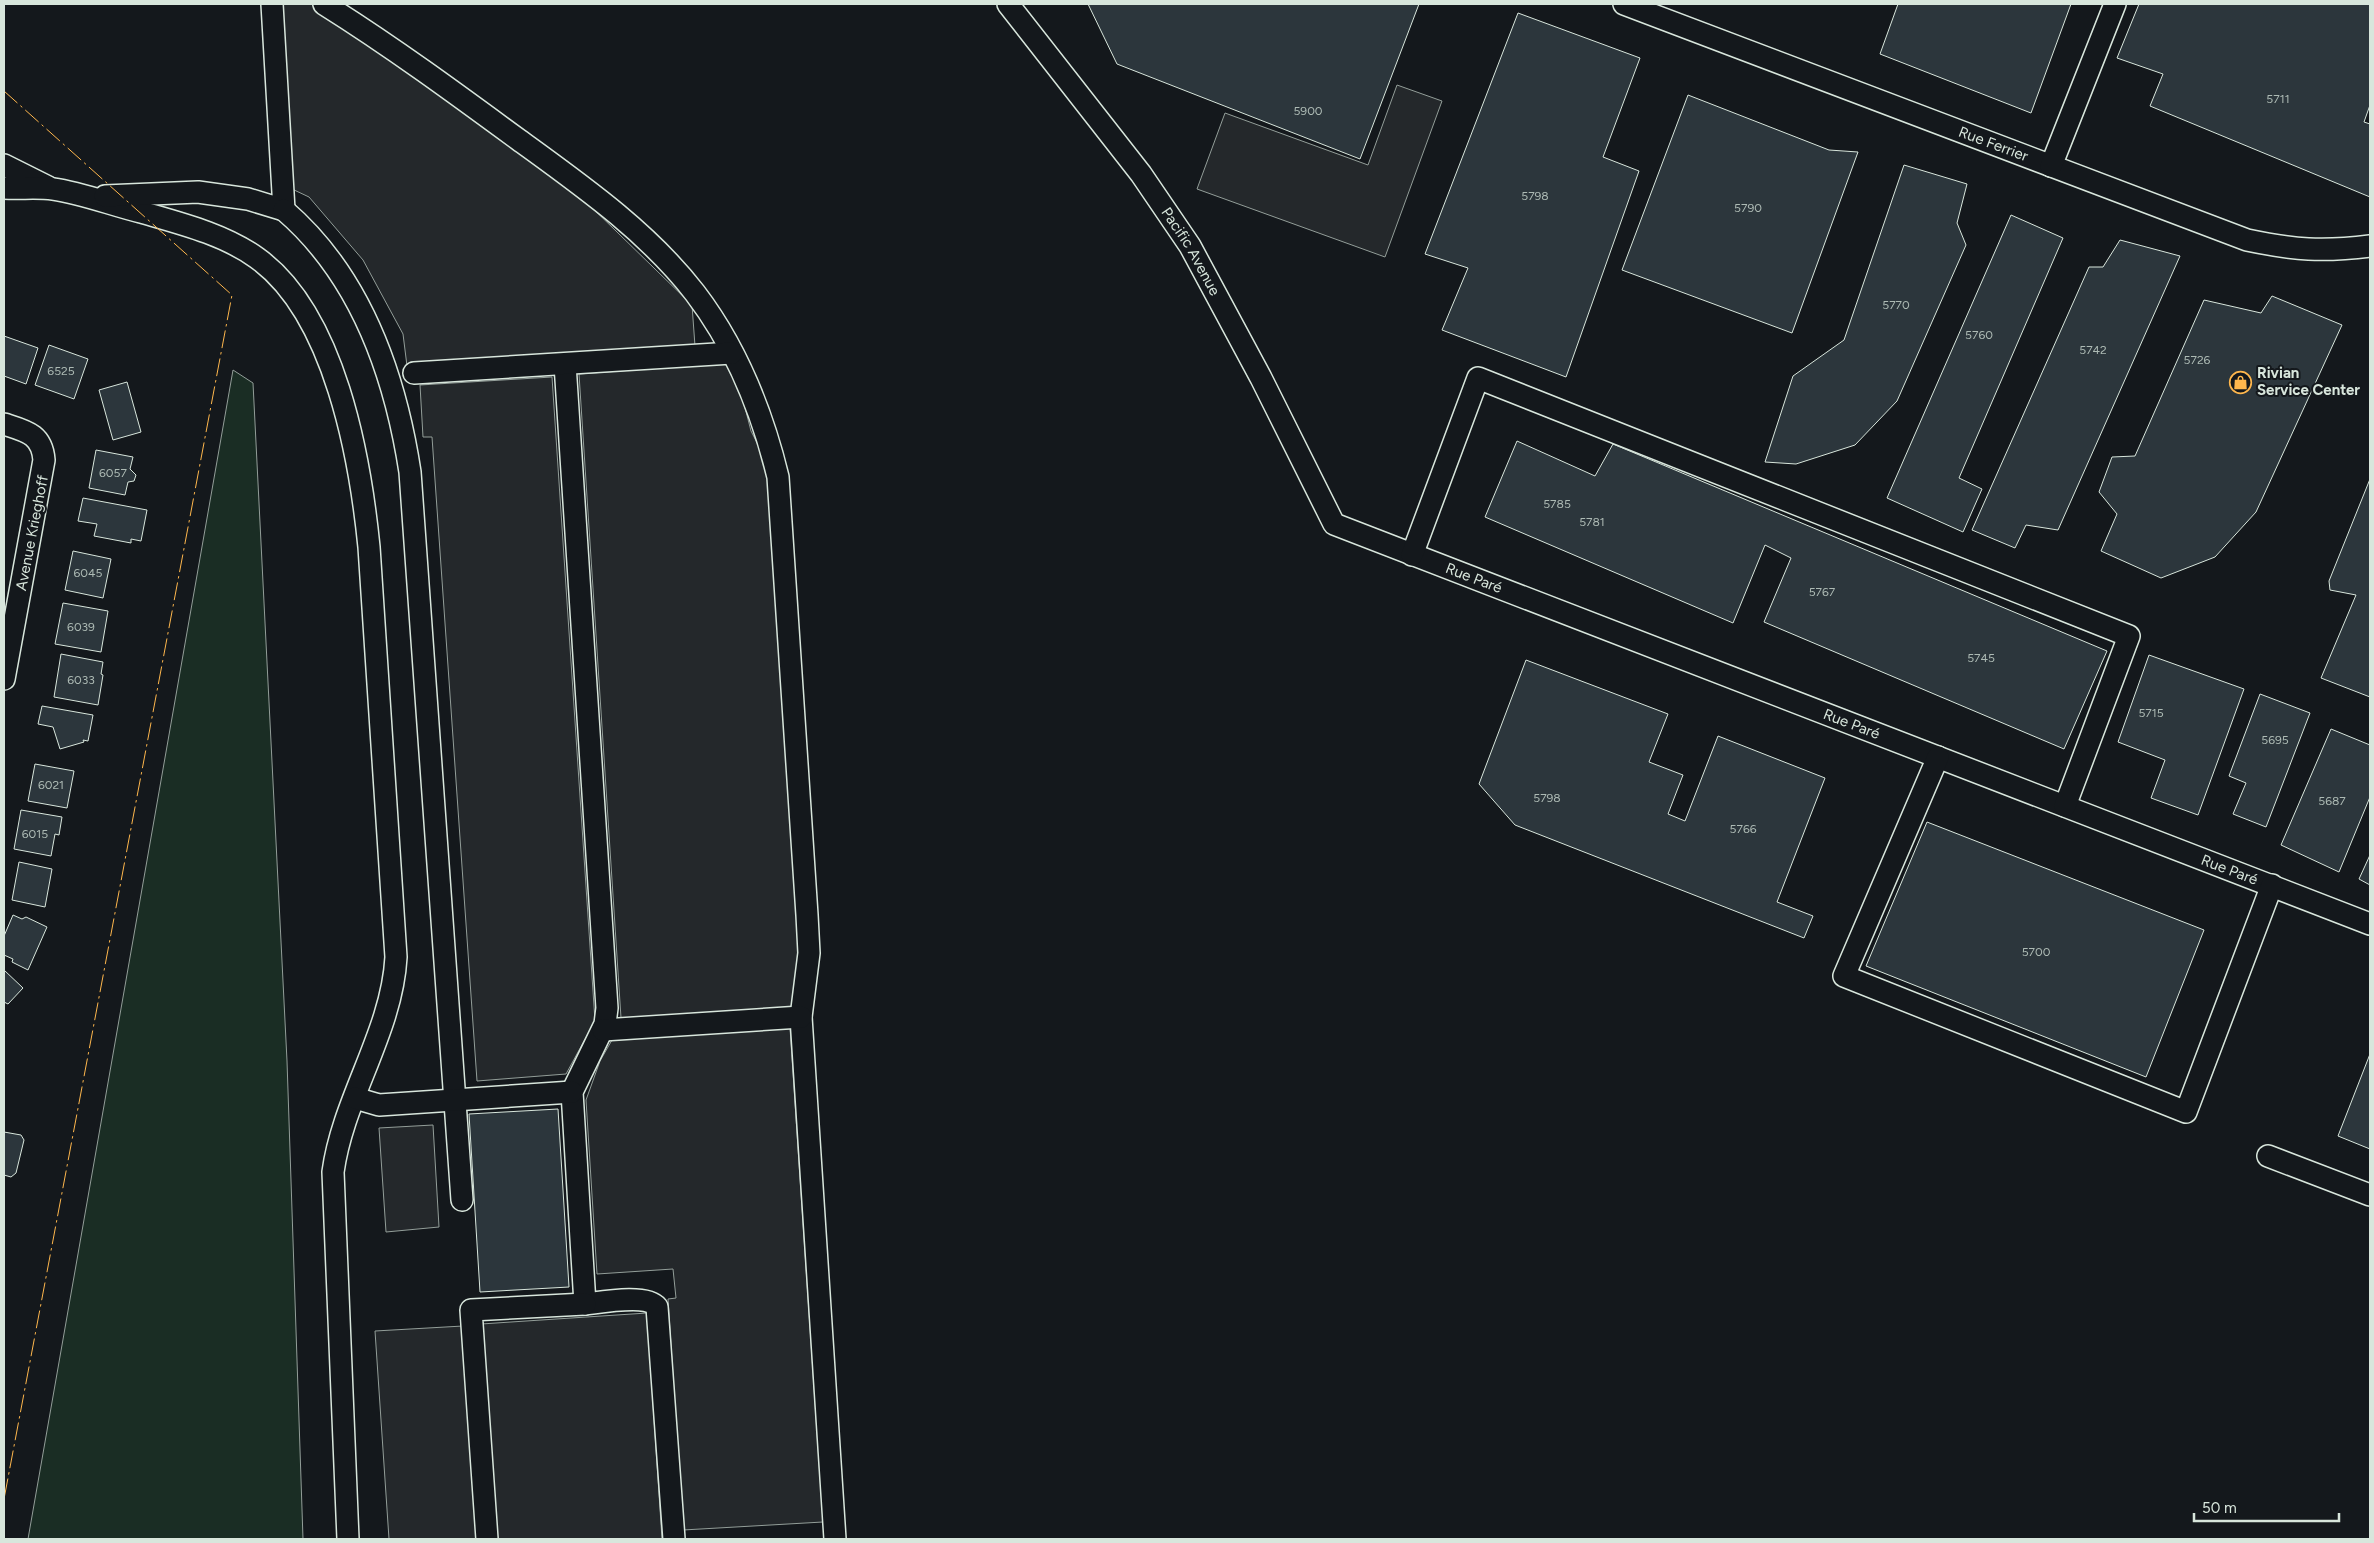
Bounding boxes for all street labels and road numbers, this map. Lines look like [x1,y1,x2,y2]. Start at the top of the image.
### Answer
street label: Rue Ferrier [1956,123,2031,165]
street label: Pacific Avenue [1157,204,1224,299]
street label: Avenue Krieghoff [12,473,52,592]
street label: Rue Paré [1443,559,1505,597]
street label: Rue Paré [1821,705,1883,743]
street label: Rue Paré [2199,851,2260,889]

